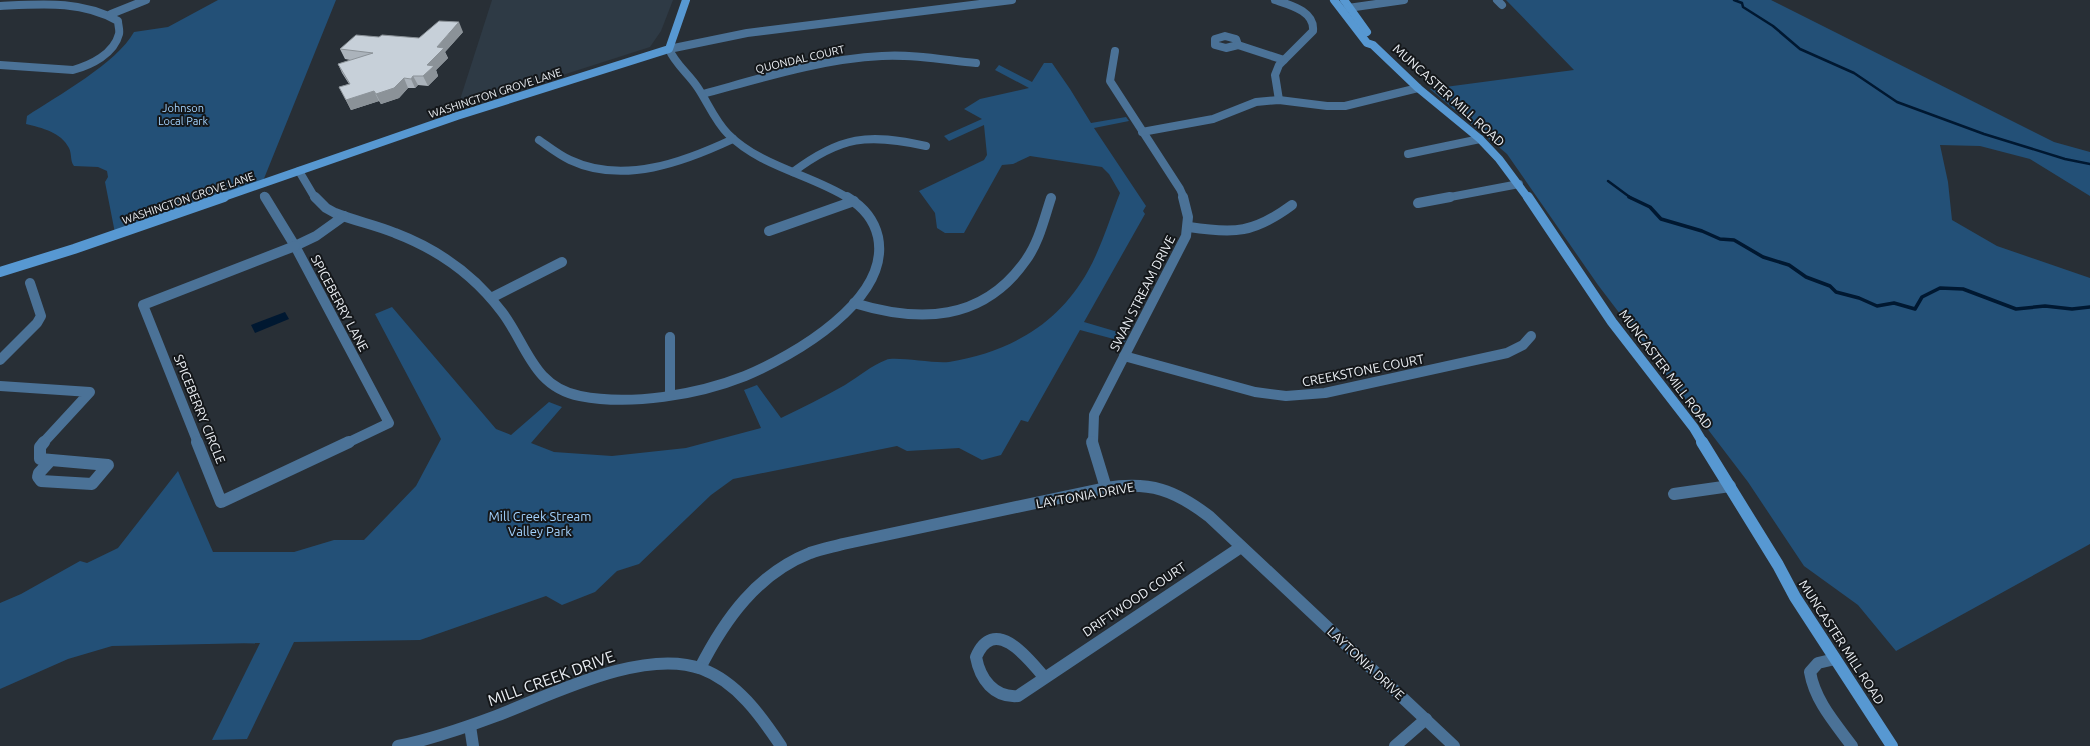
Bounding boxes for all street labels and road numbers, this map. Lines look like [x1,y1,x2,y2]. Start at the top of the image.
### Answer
street label: MUNCASTER MILL ROAD [1390,41,1508,149]
street label: QUONDAL COURT [754,43,846,75]
street label: WASHINGTON GROVE LANE [427,66,563,120]
street label: WASHINGTON GROVE LANE [120,170,256,226]
street label: SWAN STREAM DRIVE [1107,233,1177,353]
street label: SPICEBERRY LANE [309,252,371,354]
street label: MUNCASTER MILL ROAD [1617,307,1715,431]
street label: CREEKSTONE COURT [1301,351,1425,389]
street label: SPICEBERRY CIRCLE [172,352,228,466]
street label: LAYTONIA DRIVE [1035,479,1135,511]
street label: DRIFTWOOD COURT [1080,559,1188,639]
street label: MUNCASTER MILL ROAD [1797,577,1887,707]
street label: LAYTONIA DRIVE [1325,624,1407,702]
street label: MILL CREEK DRIVE [485,647,617,709]

